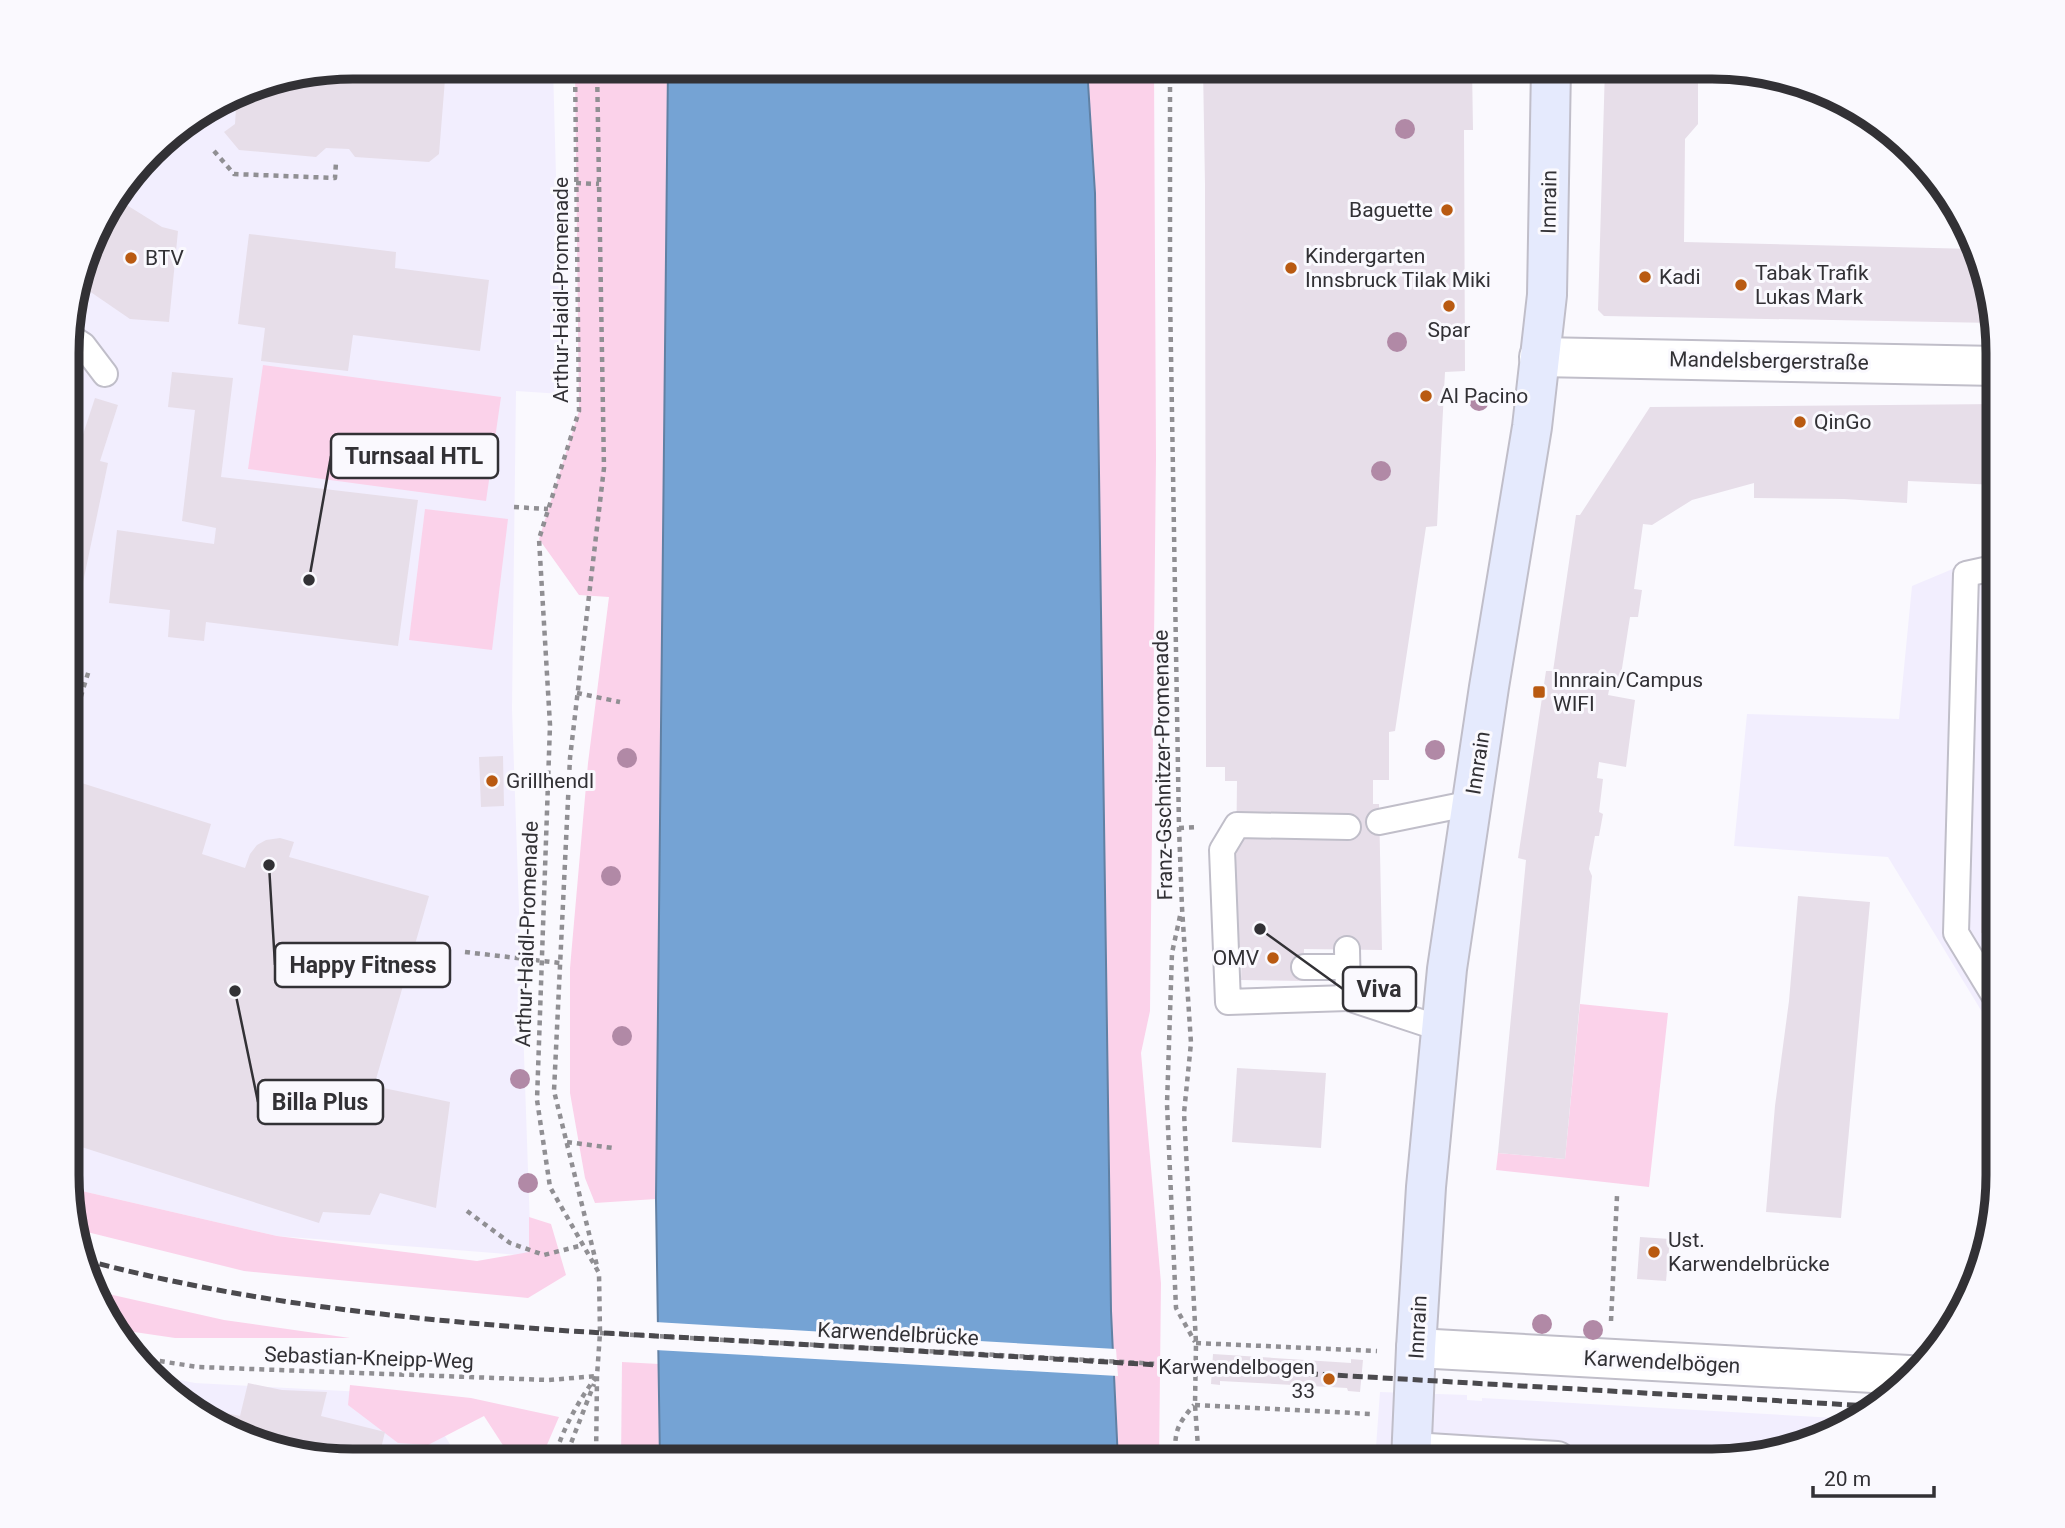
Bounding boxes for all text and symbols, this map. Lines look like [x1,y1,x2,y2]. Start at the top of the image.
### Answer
street label: Innrain [1536,170,1562,234]
street label: Arthur-Haidl-Promenade [549,177,573,403]
place label: Baguette [1349,198,1433,222]
marker: Baguette [1439,202,1455,218]
place label: Kindergarten Innsbruck Tilak Miki [1305,244,1491,292]
place label: BTV [145,246,185,270]
marker: BTV [123,250,139,266]
marker: Kindergarten Innsbruck Tilak Miki [1283,260,1299,276]
place label: Tabak Trafik Lukas Mark [1755,261,1869,309]
place label: Kadi [1659,265,1701,289]
marker: Kadi [1637,269,1653,285]
marker: Tabak Trafik Lukas Mark [1733,277,1749,293]
marker: Spar [1441,298,1457,314]
place label: Spar [1428,318,1470,342]
street label: Mandelsbergerstraße [1669,347,1869,375]
place label: Al Pacino [1440,384,1528,408]
marker: Al Pacino [1418,388,1434,404]
place label: QinGo [1814,410,1871,434]
marker: QinGo [1792,414,1808,430]
callout: Turnsaal HTL [331,434,498,478]
text: Turnsaal HTL [345,443,483,470]
street label: Franz-Gschnitzer-Promenade [1149,630,1177,900]
place label: Innrain/Campus WIFI [1553,668,1703,716]
marker: Innrain/Campus WIFI [1531,684,1547,700]
street label: Innrain [1461,730,1495,796]
place label: Grillhendl [506,769,594,793]
marker: Grillhendl [484,773,500,789]
street label: Arthur-Haidl-Promenade [511,821,543,1047]
callout: Happy Fitness [275,943,450,987]
place label: OMV [1213,946,1260,970]
marker: OMV [1265,950,1281,966]
text: Happy Fitness [289,952,437,979]
callout: Viva [1343,967,1416,1011]
text: Viva [1357,976,1401,1003]
callout: Billa Plus [258,1080,383,1124]
text: Billa Plus [272,1089,368,1116]
place label: Ust. Karwendelbrücke [1668,1228,1830,1276]
marker: Ust. Karwendelbrücke [1646,1244,1662,1260]
street label: Innrain [1404,1295,1432,1359]
street label: Karwendelbrücke [817,1318,979,1350]
street label: Sebastian-Kneipp-Weg [264,1342,474,1374]
street label: Karwendelbögen [1583,1346,1741,1378]
place label: Karwendelbogen 33 [1158,1355,1315,1403]
marker: Karwendelbogen 33 [1321,1371,1337,1387]
scale bar [1813,1454,1934,1498]
text: 20 m [1824,1467,1871,1491]

